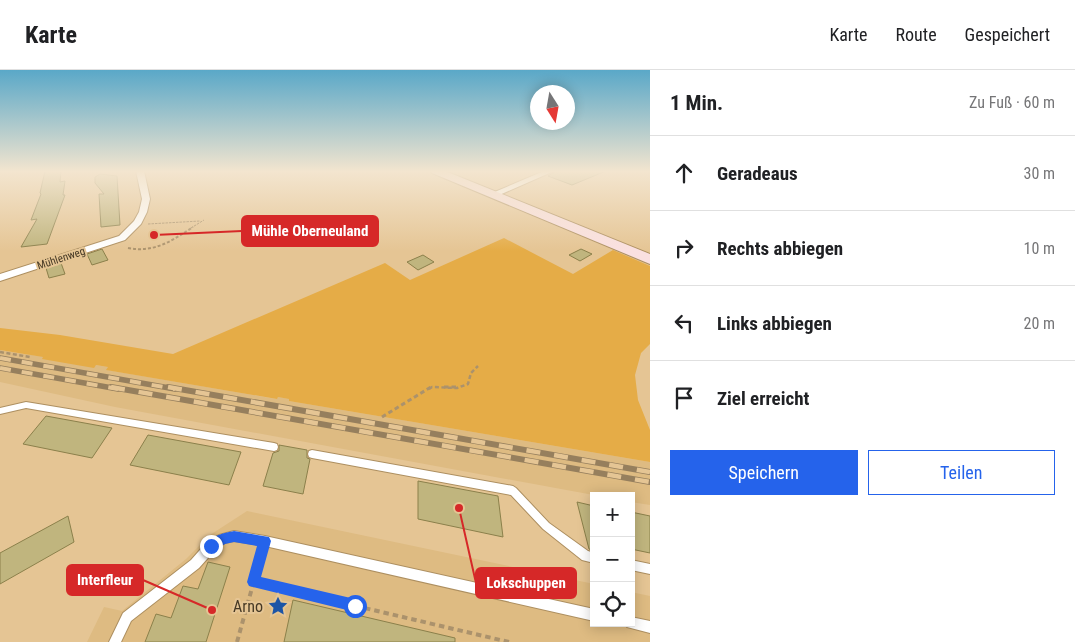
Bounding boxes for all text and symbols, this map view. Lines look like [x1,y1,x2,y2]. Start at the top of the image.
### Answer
text: Karte [25,21,77,49]
text: Karte [829,24,868,45]
text: Route [896,24,937,45]
text: Gespeichert [965,24,1050,45]
north arrow [530,85,575,130]
text: 1 Min. [670,91,723,115]
text: Zu Fuß · 60 m [969,93,1055,112]
icon: ahead [670,159,698,187]
text: Geradeaus [717,162,798,185]
text: 30 m [1023,164,1055,183]
callout: Mühle Oberneuland [242,216,378,246]
text: Mühle Oberneuland [252,222,368,240]
icon: right [670,234,698,262]
text: Rechts abbiegen [717,237,843,260]
text: 10 m [1023,239,1055,258]
street label: Mühlenweg [36,245,87,272]
icon: left [670,309,698,337]
text: Links abbiegen [717,312,832,335]
text: 20 m [1023,314,1055,333]
icon: arrive [670,384,698,412]
text: Ziel erreicht [717,387,809,410]
button: Speichern [670,450,858,495]
button: Teilen [868,450,1055,495]
map controls [590,492,635,627]
button: + [590,492,635,537]
route end [200,535,223,558]
button: − [590,537,635,582]
callout: Interfleur [67,565,143,595]
callout: Lokschuppen [476,568,576,598]
text: Interfleur [77,571,133,589]
text: Lokschuppen [486,574,566,592]
button: locate [590,582,635,627]
place icon: Arno [267,595,289,617]
route start [344,595,367,618]
place label: Arno [233,597,263,616]

